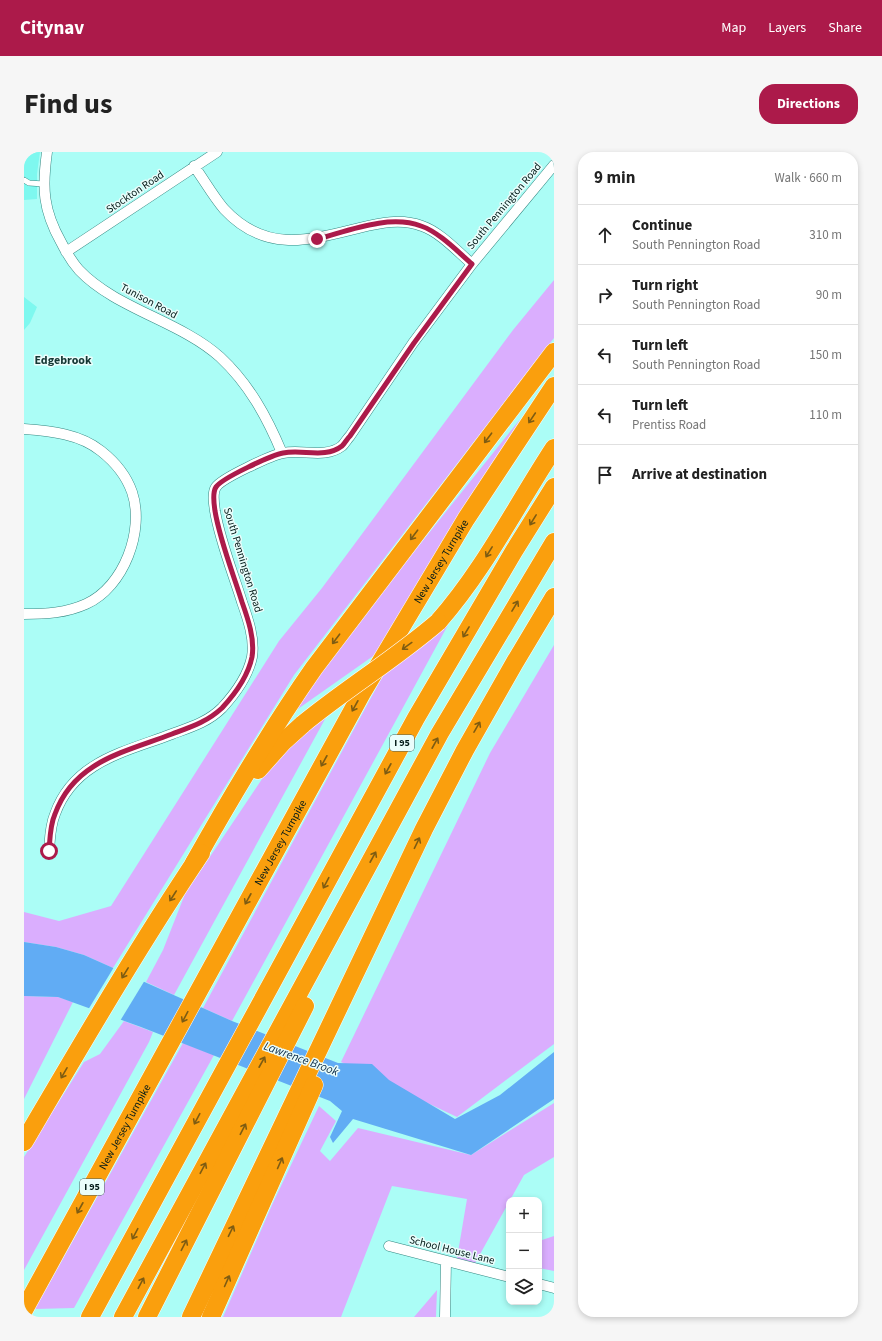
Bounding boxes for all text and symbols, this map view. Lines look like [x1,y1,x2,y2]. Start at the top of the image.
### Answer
text: Citynav [20,15,84,42]
text: Map [721,18,746,38]
text: Layers [768,18,806,38]
text: Share [828,18,862,38]
text: Find us [24,84,112,124]
button: Directions [759,84,858,124]
street label: South Pennington Road [463,160,545,252]
text: 9 min [594,166,635,190]
street label: Stockton Road [103,167,167,217]
text: Walk · 660 m [774,169,842,187]
text: Continue [632,215,692,236]
icon: ahead [594,224,616,246]
text: 310 m [809,226,842,244]
route end [308,230,326,248]
text: South Pennington Road [632,236,761,254]
text: Turn right [632,275,698,296]
street label: Tunison Road [118,280,180,322]
icon: right [594,284,616,306]
text: 90 m [816,286,842,304]
text: South Pennington Road [632,296,761,314]
text: Turn left [632,335,688,356]
icon: left [594,344,616,366]
text: 150 m [809,346,842,364]
district label: Edgebrook [34,352,92,369]
text: South Pennington Road [632,356,761,374]
text: Turn left [632,395,688,416]
icon: left [594,404,616,426]
text: 110 m [809,406,842,424]
one-way arrow [528,412,536,423]
text: Prentiss Road [632,416,706,434]
one-way arrow [484,433,492,444]
icon: arrive [594,464,616,486]
text: Arrive at destination [632,464,767,485]
street label: South Pennington Road [220,506,266,614]
one-way arrow [529,514,537,526]
street label: New Jersey Turnpike [410,516,472,606]
one-way arrow [410,530,419,541]
one-way arrow [484,546,492,558]
one-way arrow [511,601,519,612]
one-way arrow [462,626,470,638]
one-way arrow [332,633,340,644]
one-way arrow [402,642,413,651]
one-way arrow [350,700,358,712]
one-way arrow [474,721,482,733]
road number: I 95 [390,735,414,751]
one-way arrow [432,737,440,749]
one-way arrow [320,755,328,767]
one-way arrow [384,763,391,775]
street label: New Jersey Turnpike [251,797,310,888]
one-way arrow [414,837,421,849]
route start [40,842,58,860]
one-way arrow [369,851,377,863]
one-way arrow [322,877,329,889]
one-way arrow [169,890,177,901]
one-way arrow [244,893,252,905]
one-way arrow [120,967,128,979]
one-way arrow [180,1010,188,1022]
water label: Lawrence Brook [261,1038,341,1080]
one-way arrow [258,1056,266,1068]
one-way arrow [60,1067,68,1079]
street label: New Jersey Turnpike [95,1081,154,1172]
one-way arrow [193,1113,201,1125]
one-way arrow [240,1123,247,1135]
one-way arrow [277,1157,284,1169]
one-way arrow [200,1163,208,1175]
road number: I 95 [80,1179,104,1195]
map controls [506,1197,542,1305]
button: + [506,1197,542,1233]
one-way arrow [76,1202,83,1214]
one-way arrow [228,1226,235,1238]
one-way arrow [131,1227,138,1239]
street label: School House Lane [408,1232,497,1268]
button: − [506,1233,542,1269]
one-way arrow [181,1239,188,1251]
button: layers [506,1269,542,1305]
one-way arrow [224,1276,231,1288]
one-way arrow [138,1277,146,1289]

